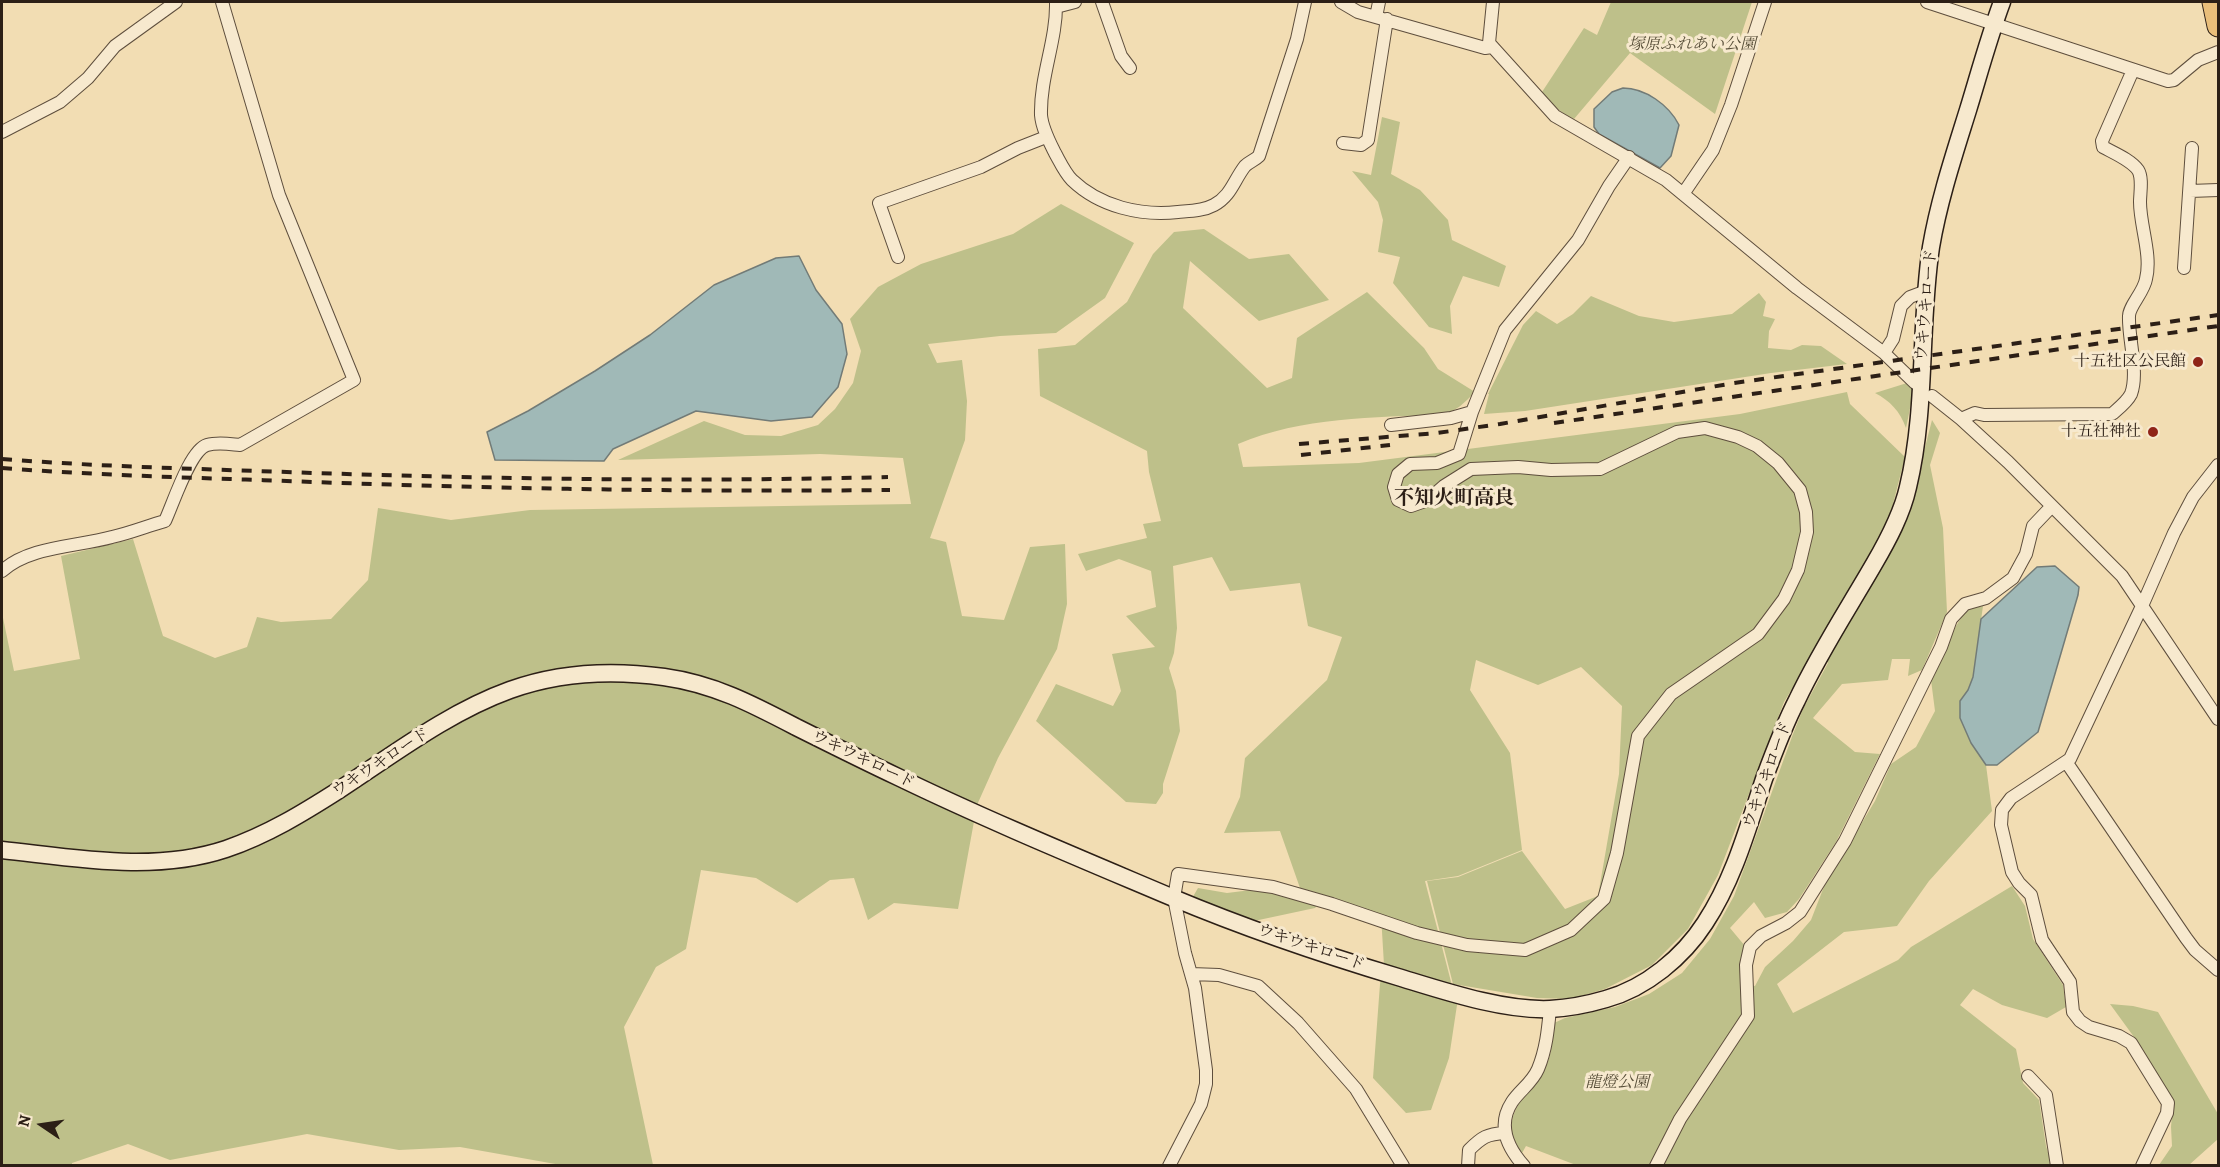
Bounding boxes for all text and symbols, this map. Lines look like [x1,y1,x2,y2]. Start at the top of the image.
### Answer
park label: 塚原ふれあい公園 [1628,35,1756,55]
street label: ウキウキロード [1913,248,1941,362]
place label: 十五社区公民館 [2074,352,2186,372]
marker: 十五社区公民館 [2191,355,2205,369]
place label: 十五社神社 [2061,422,2141,442]
marker: 十五社神社 [2146,425,2160,439]
district label: 不知火町高良 [1394,487,1514,511]
street label: ウキウキロード [1740,719,1796,831]
street label: ウキウキロード [329,724,433,802]
street label: ウキウキロード [808,727,918,793]
street label: ウキウキロード [1255,921,1367,975]
park label: 龍燈公園 [1585,1073,1649,1093]
north arrow [12,1095,72,1155]
text: N [12,1113,36,1129]

